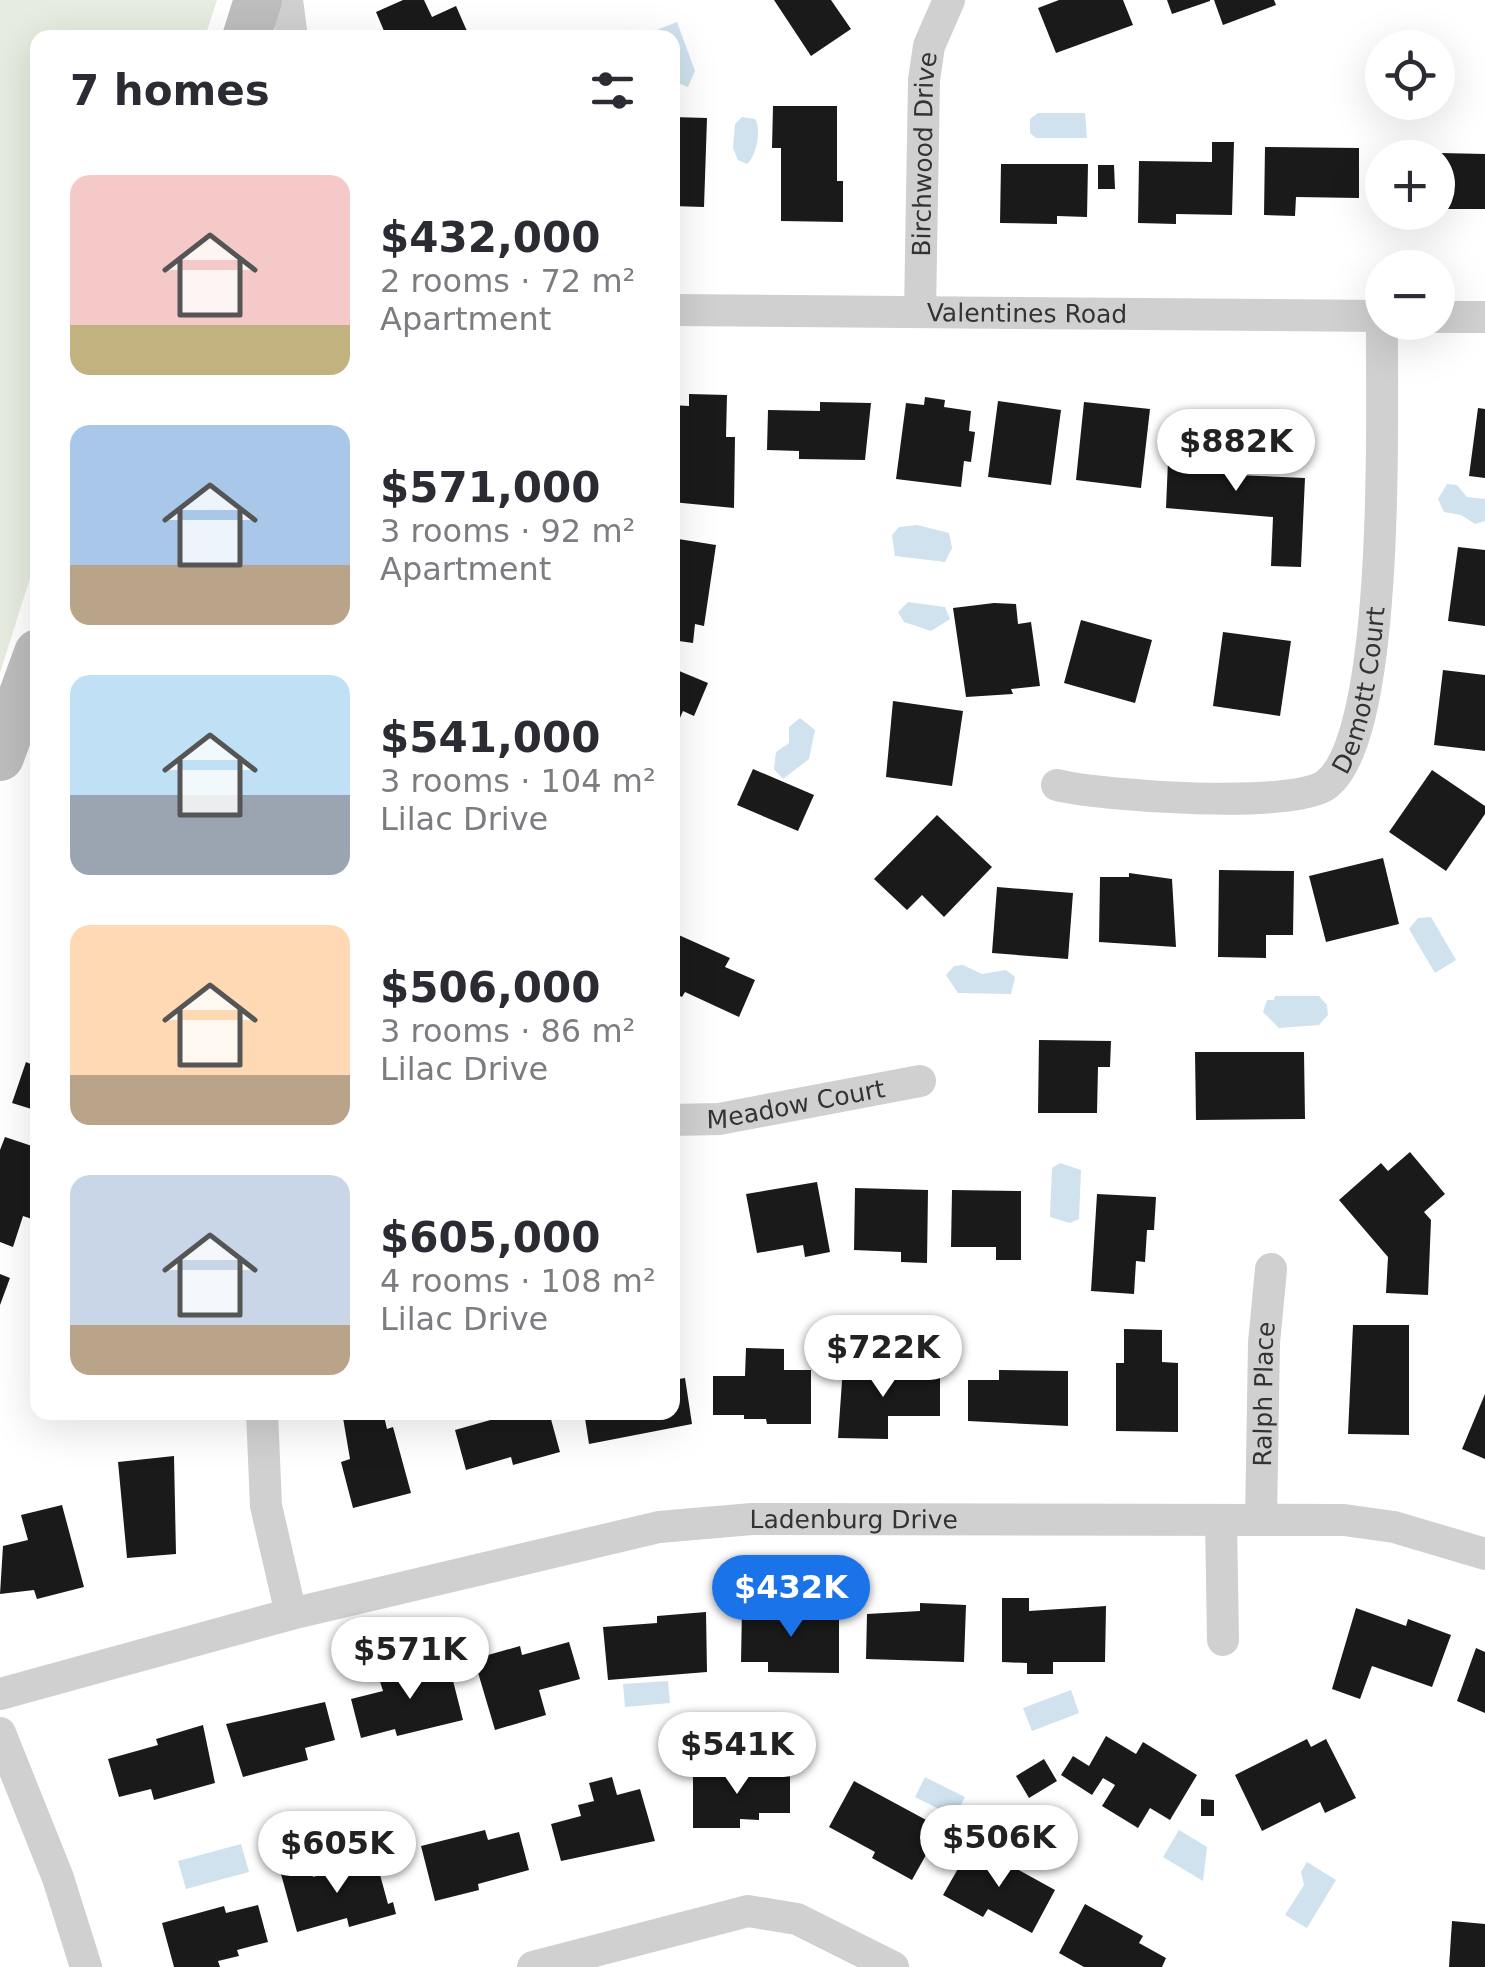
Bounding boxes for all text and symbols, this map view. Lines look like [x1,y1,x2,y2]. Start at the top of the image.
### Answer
map controls [1365,30,1455,340]
button: locate [1365,30,1455,120]
street label: Birchwood Drive [906,50,942,257]
icon: filters [585,63,640,118]
text: 7 homes [70,66,270,115]
button: + [1365,140,1455,230]
text: $432,000 [380,213,601,262]
icon: home [150,215,270,335]
button: − [1365,250,1455,340]
text: 2 rooms · 72 m² [380,262,635,300]
street label: Valentines Road [927,298,1127,328]
text: Apartment [380,300,551,338]
pin: $882K [1166,409,1306,494]
text: $882K [1179,422,1293,460]
text: $571,000 [380,463,601,512]
icon: home [150,465,270,585]
text: 3 rooms · 92 m² [380,512,635,550]
text: Apartment [380,550,551,588]
street label: Demott Court [1326,605,1390,779]
text: $541,000 [380,713,601,762]
icon: home [150,715,270,835]
text: 3 rooms · 104 m² [380,762,656,800]
text: Lilac Drive [380,800,548,838]
text: $506,000 [380,963,601,1012]
icon: home [150,965,270,1085]
text: 3 rooms · 86 m² [380,1012,635,1050]
text: Lilac Drive [380,1050,548,1088]
street label: Meadow Court [706,1073,887,1134]
text: $605,000 [380,1213,601,1262]
icon: home [150,1215,270,1335]
text: 4 rooms · 108 m² [380,1262,656,1300]
text: Lilac Drive [380,1300,548,1338]
pin: $722K [813,1315,953,1400]
street label: Ralph Place [1247,1320,1280,1467]
text: $722K [826,1328,940,1366]
street label: Ladenburg Drive [749,1504,958,1534]
pin: $432K [721,1555,861,1640]
text: $432K [734,1568,848,1606]
pin: $571K [340,1617,480,1702]
text: $571K [353,1630,467,1668]
pin: $541K [667,1712,807,1797]
text: $541K [680,1725,794,1763]
pin: $506K [929,1805,1069,1890]
pin: $605K [267,1811,407,1896]
text: $506K [942,1818,1056,1856]
text: $605K [280,1824,394,1862]

